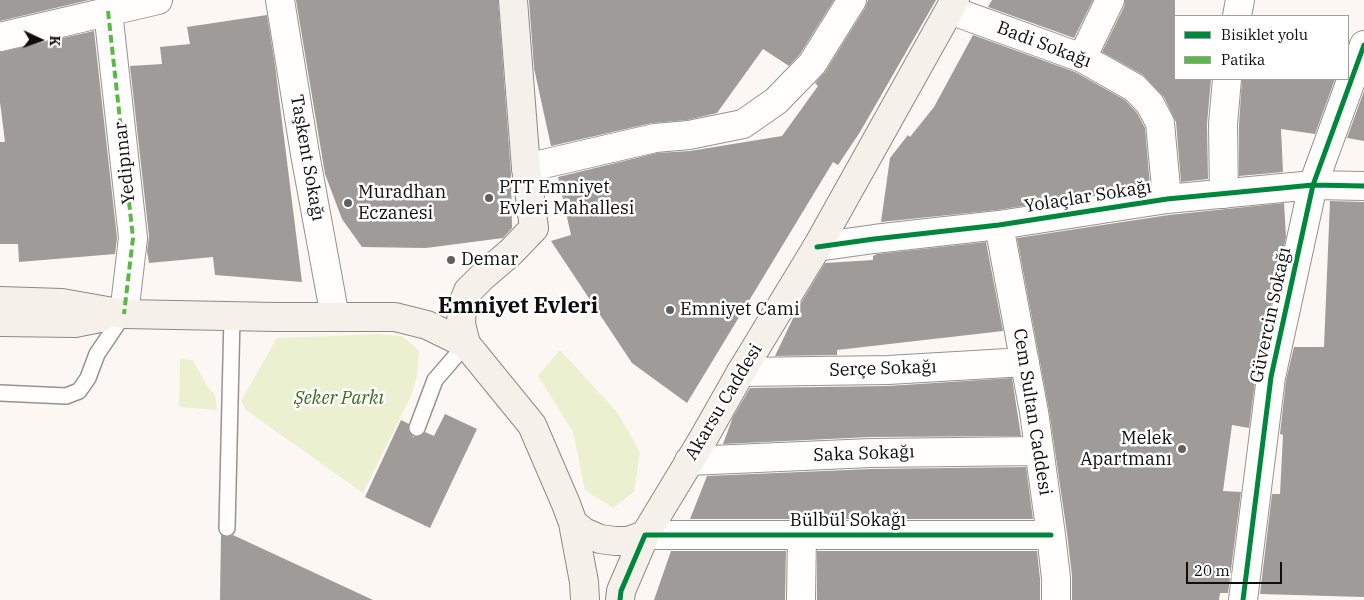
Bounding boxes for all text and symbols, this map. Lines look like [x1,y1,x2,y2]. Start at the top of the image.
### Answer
north arrow [15,15,65,65]
legend [1174,15,1349,80]
street label: Badi Sokağı [994,17,1094,73]
text: Bisiklet yolu [1221,25,1308,44]
text: K [46,35,64,47]
text: Patika [1221,50,1265,69]
street label: Taşkent Sokağı [285,93,329,223]
street label: Yedipınar [110,121,140,205]
street label: Yolaçlar Sokağı [1023,176,1153,218]
place label: PTT Emniyet Evleri Mahallesi [499,177,634,220]
place label: Muradhan Eczanesi [358,182,446,224]
marker: PTT Emniyet Evleri Mahallesi [483,192,495,204]
marker: Muradhan Eczanesi [342,197,354,209]
street label: Güvercin Sokağı [1246,245,1296,385]
place label: Demar [461,249,518,271]
marker: Demar [445,254,457,266]
district label: Emniyet Evleri [438,294,598,320]
place label: Emniyet Cami [680,299,800,321]
marker: Emniyet Cami [664,304,676,316]
street label: Cem Sultan Caddesi [1008,327,1056,497]
street label: Akarsu Caddesi [681,340,767,464]
street label: Serçe Sokağı [829,356,937,382]
park label: Şeker Parkı [294,388,384,410]
place label: Melek Apartmanı [1080,428,1172,470]
street label: Saka Sokağı [813,441,915,467]
marker: Melek Apartmanı [1176,443,1188,455]
street label: Bülbül Sokağı [790,510,906,532]
scale bar [1189,552,1285,584]
text: 20 m [1194,561,1230,580]

